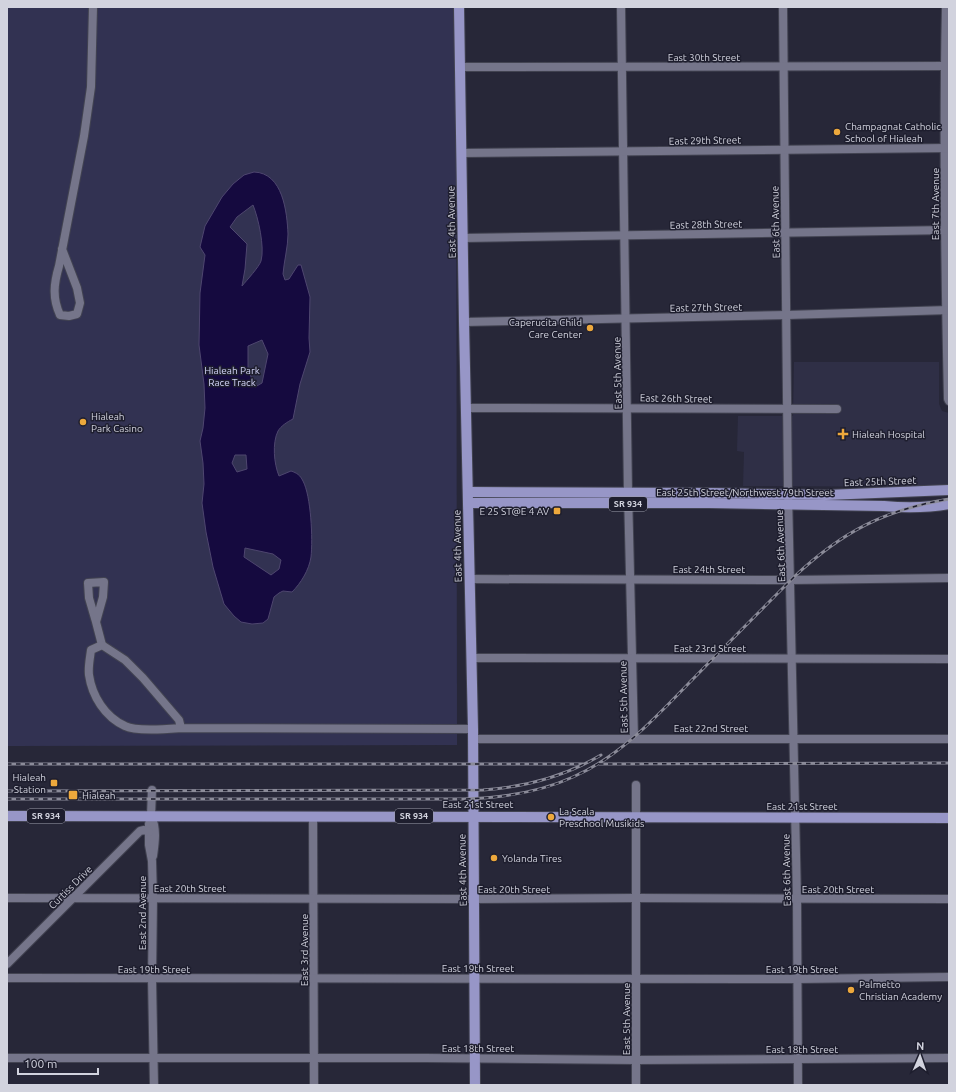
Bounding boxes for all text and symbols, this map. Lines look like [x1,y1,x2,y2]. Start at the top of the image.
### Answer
street label: East 30th Street [668,52,740,63]
place label: Champagnat Catholic School of Hialeah [845,121,941,144]
marker: Champagnat Catholic School of Hialeah [832,127,842,137]
street label: East 29th Street [669,134,741,147]
street label: East 7th Avenue [930,168,941,240]
street label: East 4th Avenue [445,186,458,258]
street label: East 6th Avenue [769,186,782,258]
street label: East 28th Street [670,218,742,231]
street label: East 27th Street [670,301,742,314]
place label: Caperucita Child Care Center [509,317,582,340]
marker: Caperucita Child Care Center [585,323,595,333]
street label: East 5th Avenue [611,337,624,409]
park label: Hialeah Park Race Track [204,365,260,388]
street label: East 26th Street [640,392,712,405]
place label: Hialeah Park Casino [91,411,143,434]
marker: Hialeah Park Casino [78,417,88,427]
marker: Hialeah Hospital [837,428,849,440]
place label: Hialeah Hospital [852,429,925,440]
street label: East 25th Street [844,475,916,488]
street label: East 25th Street/Northwest 79th Street [656,487,834,498]
road number: SR 934 [609,497,647,511]
place label: E 25 ST@E 4 AV [480,506,550,517]
marker: E 25 ST@E 4 AV [552,506,562,516]
street label: East 4th Avenue [451,510,464,582]
street label: East 6th Avenue [774,510,787,582]
street label: East 24th Street [673,564,745,575]
street label: East 23rd Street [674,643,746,654]
street label: East 5th Avenue [617,661,630,733]
street label: East 22nd Street [674,723,748,734]
place label: Hialeah Station [12,772,46,795]
marker: Hialeah Station [49,778,59,788]
marker: Hialeah [67,789,79,801]
place label: Hialeah [82,790,116,801]
street label: East 21st Street [442,799,514,810]
street label: East 21st Street [766,801,838,812]
place label: La Scala Preschool Musikids [559,806,644,829]
road number: SR 934 [27,809,65,823]
road number: SR 934 [395,809,433,823]
marker: La Scala Preschool Musikids [546,812,556,822]
street label: East 4th Avenue [456,834,469,906]
street label: East 6th Avenue [780,834,793,906]
marker: Yolanda Tires [489,853,499,863]
place label: Yolanda Tires [502,853,562,864]
street label: Curtiss Drive [46,863,94,911]
street label: East 2nd Avenue [137,876,148,950]
street label: East 20th Street [154,883,226,894]
street label: East 20th Street [478,884,550,895]
street label: East 20th Street [802,884,874,895]
street label: East 3rd Avenue [299,914,310,986]
street label: East 19th Street [442,963,514,974]
street label: East 19th Street [118,964,190,975]
street label: East 19th Street [766,964,838,975]
place label: Palmetto Christian Academy [859,979,942,1002]
street label: East 5th Avenue [621,983,632,1055]
marker: Palmetto Christian Academy [846,985,856,995]
north arrow [900,1036,940,1076]
text: N [916,1040,925,1052]
street label: East 18th Street [442,1043,514,1054]
street label: East 18th Street [766,1044,838,1055]
scale bar [18,1050,98,1076]
text: 100 m [24,1057,57,1070]

